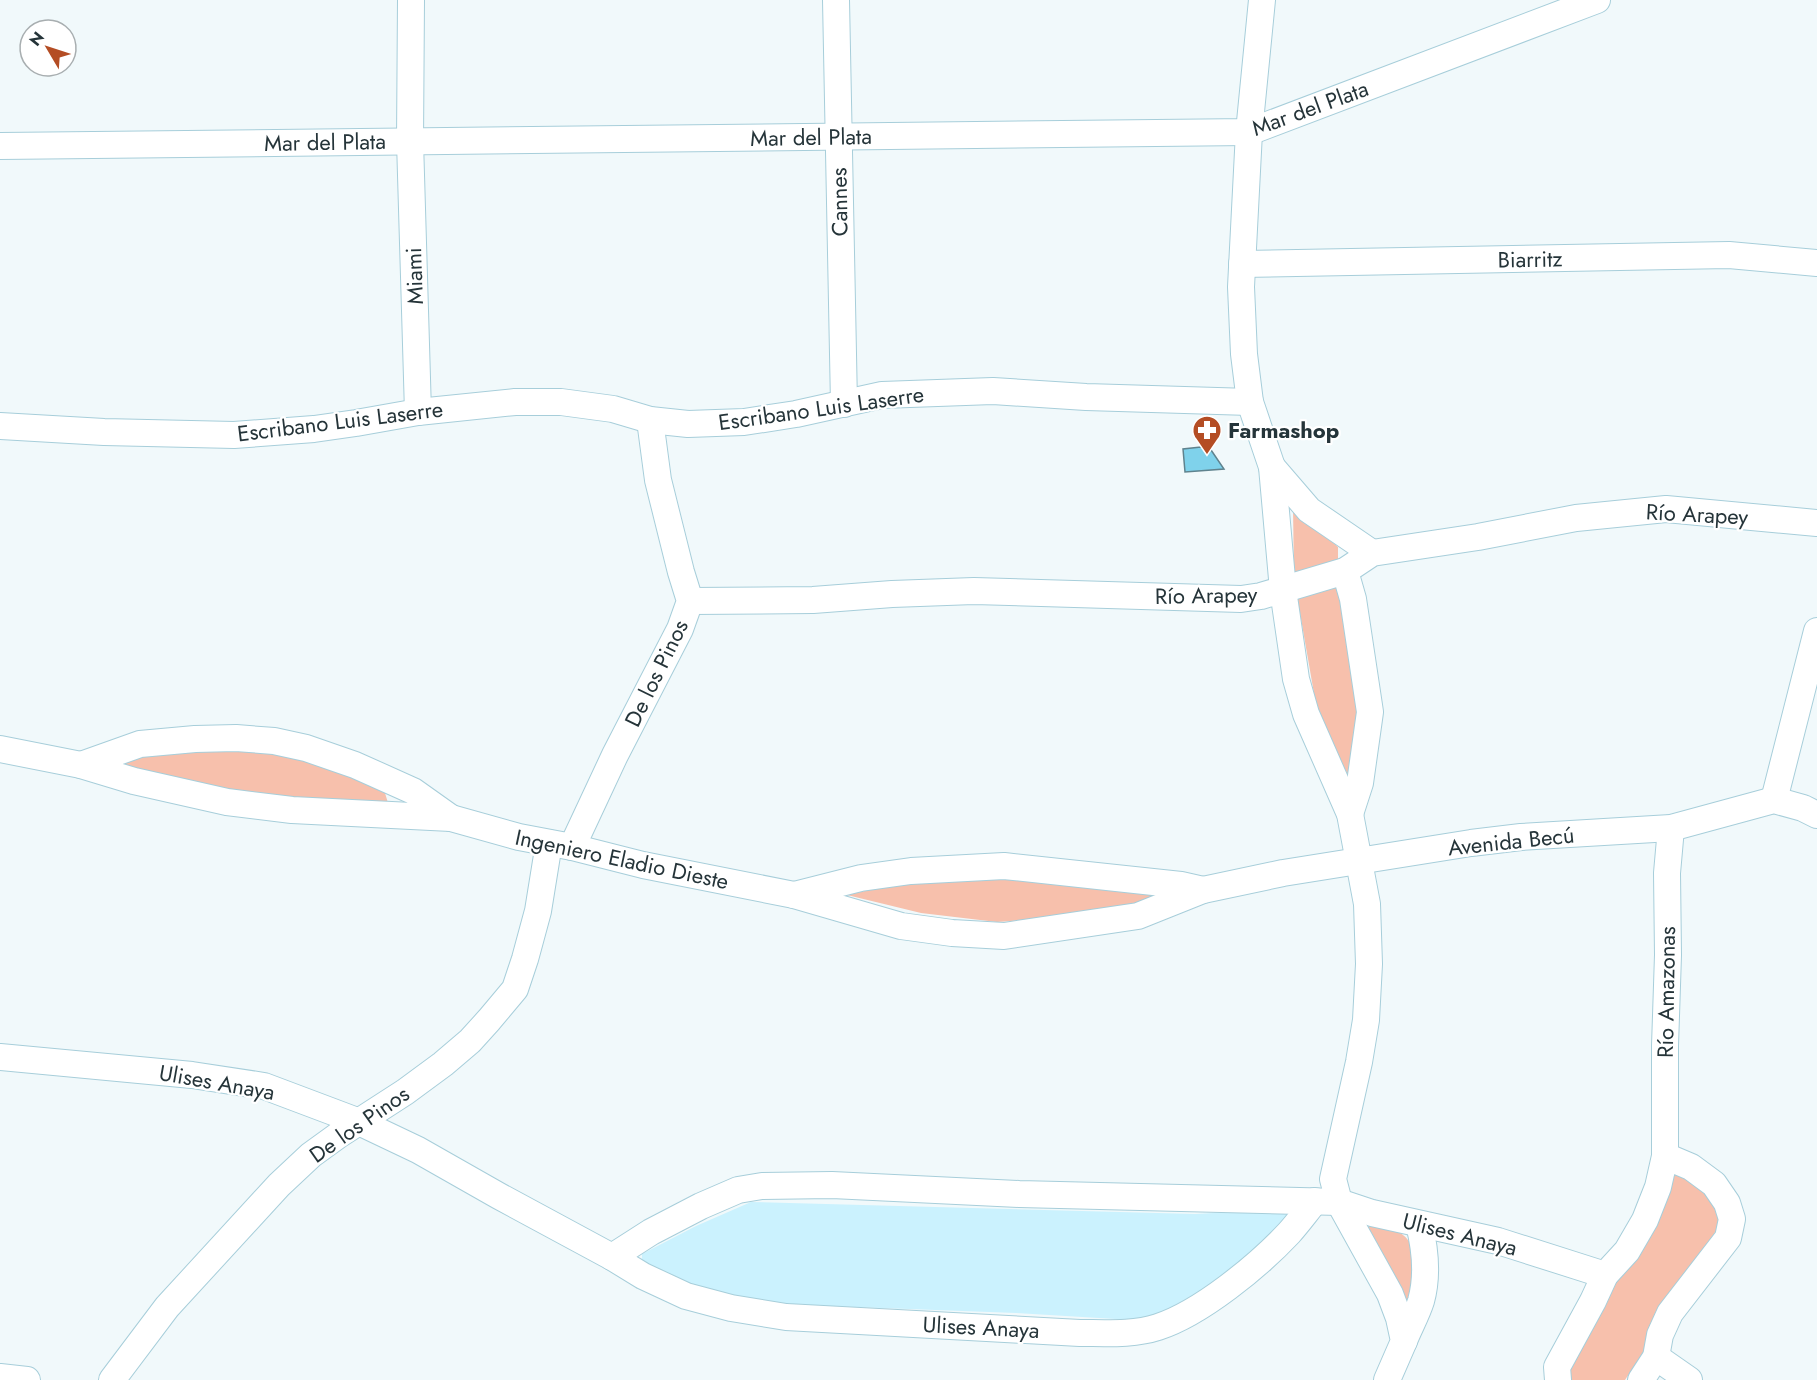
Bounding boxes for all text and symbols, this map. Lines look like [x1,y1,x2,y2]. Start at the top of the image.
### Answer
north arrow [18,18,78,78]
text: N [24,27,50,51]
street label: Mar del Plata [1247,72,1373,144]
street label: Mar del Plata [750,120,872,154]
street label: Mar del Plata [264,125,386,159]
street label: Cannes [822,167,856,237]
street label: Biarritz [1497,242,1563,276]
street label: Miami [397,247,431,305]
street label: Escribano Luis Laserre [716,378,926,438]
street label: Escribano Luis Laserre [235,393,445,449]
pharmacy icon: Farmashop [1191,414,1223,456]
place label: Farmashop [1228,414,1339,446]
street label: Río Arapey [1645,495,1749,533]
street label: Río Arapey [1154,578,1258,612]
street label: De los Pinos [616,614,696,732]
street label: Avenida Becú [1446,818,1576,864]
street label: Ingeniero Eladio Dieste [512,821,732,897]
street label: Río Amazonas [1649,926,1683,1058]
street label: Ulises Anaya [157,1056,277,1108]
street label: De los Pinos [302,1078,416,1170]
street label: Ulises Anaya [1399,1204,1521,1264]
street label: Ulises Anaya [922,1308,1040,1346]

